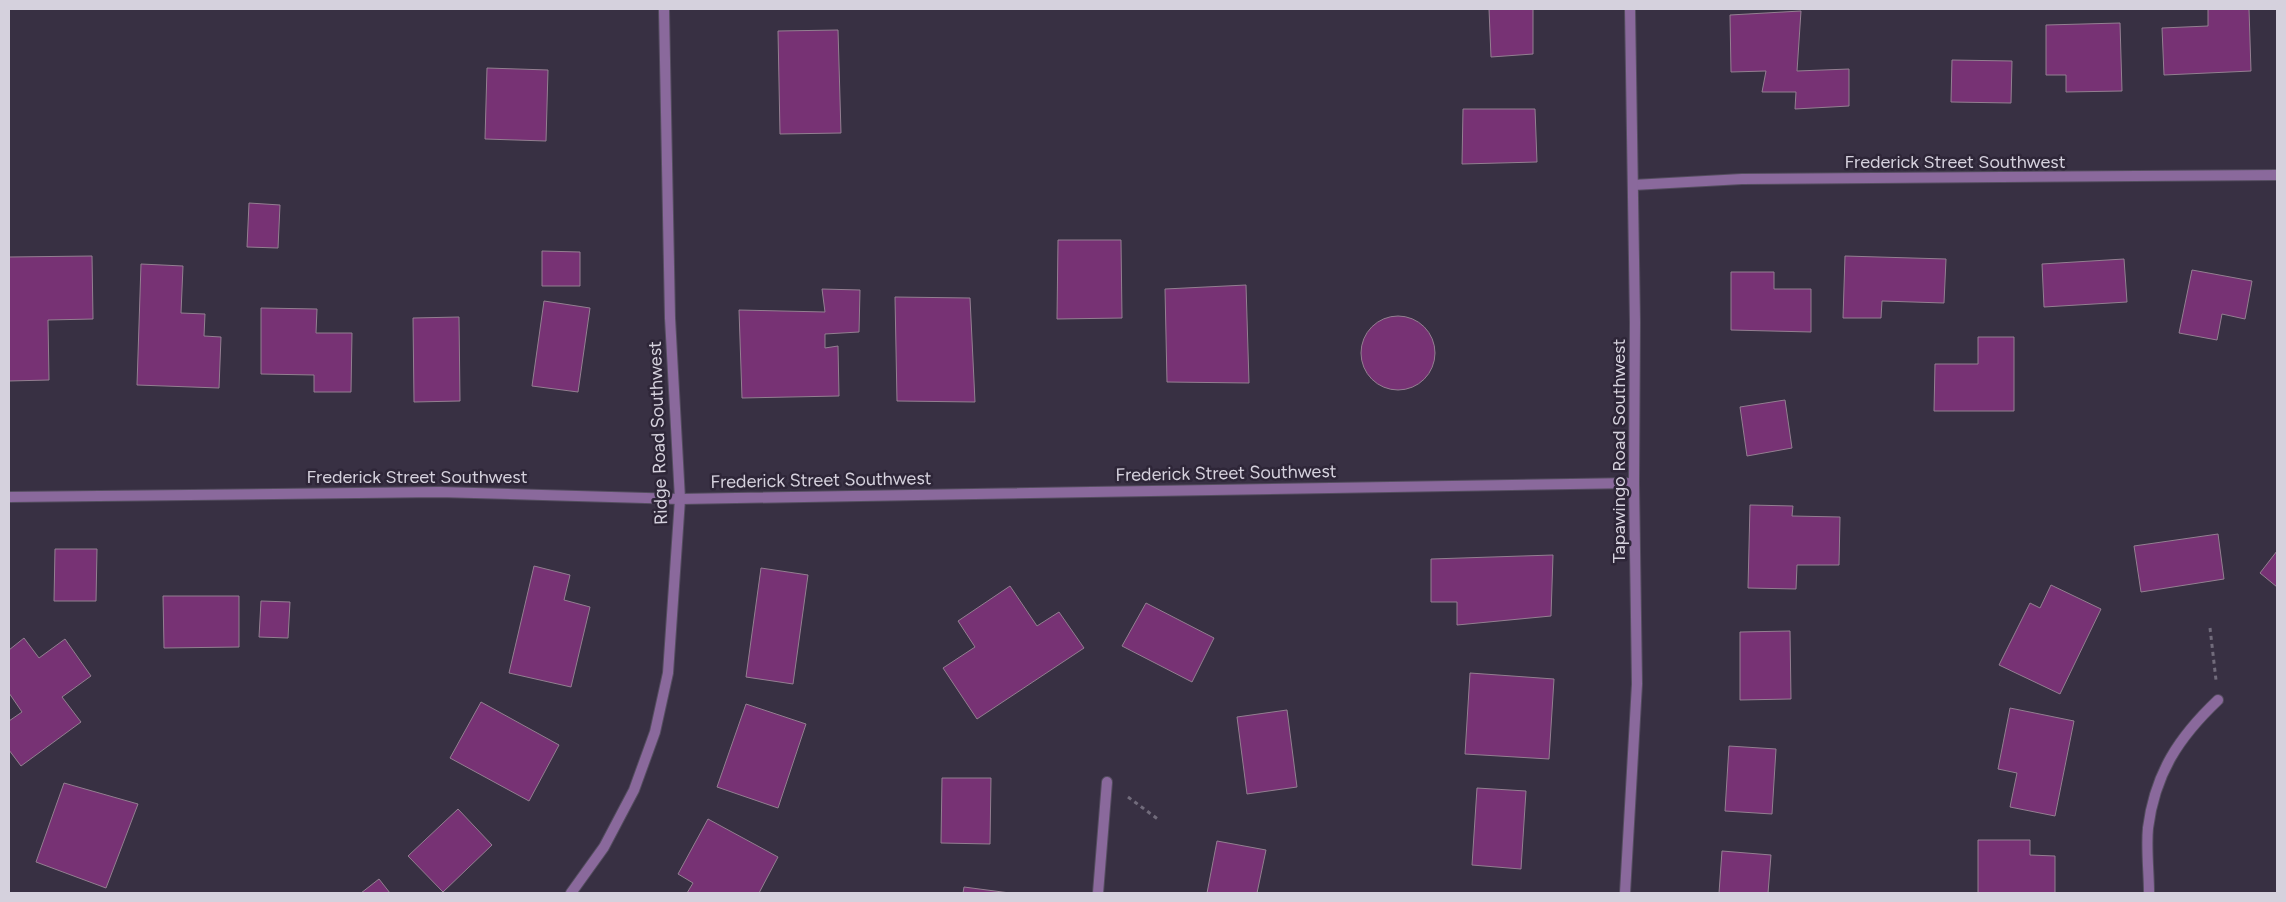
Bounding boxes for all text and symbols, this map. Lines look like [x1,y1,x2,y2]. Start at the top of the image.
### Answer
street label: Frederick Street Southwest [1844,151,2066,173]
street label: Tapawingo Road Southwest [1608,339,1630,563]
street label: Ridge Road Southwest [644,341,672,525]
street label: Frederick Street Southwest [1115,460,1337,486]
street label: Frederick Street Southwest [306,466,528,488]
street label: Frederick Street Southwest [710,467,932,493]

